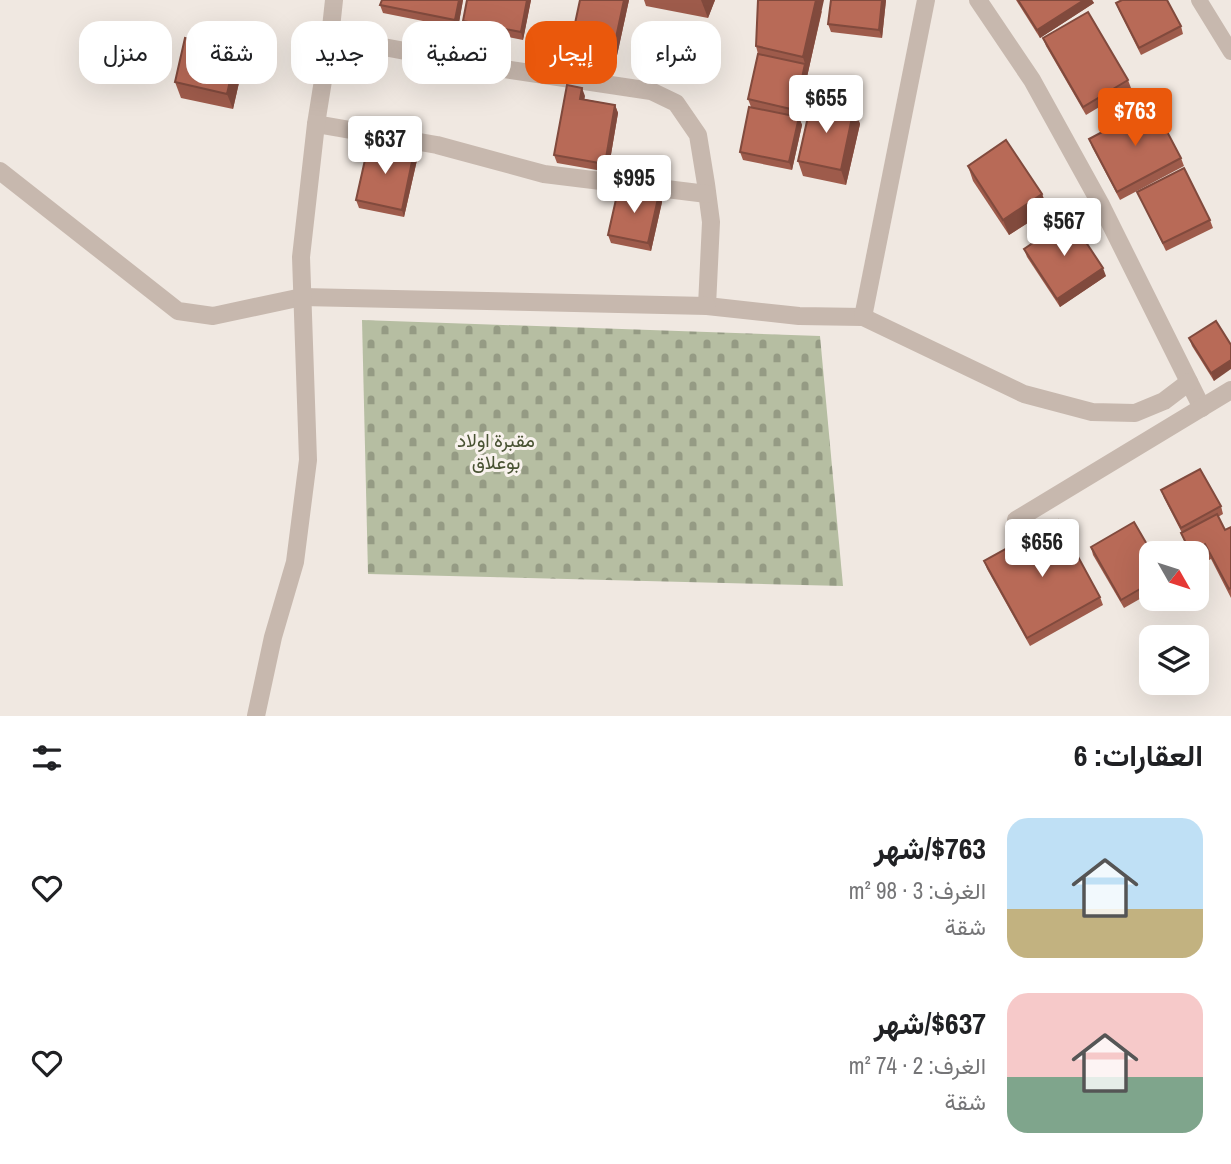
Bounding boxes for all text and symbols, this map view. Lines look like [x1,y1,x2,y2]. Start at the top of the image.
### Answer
chip: منزل [79,21,172,84]
chip: شقة [186,21,277,84]
chip: جديد [291,21,388,84]
chip: تصفية [402,21,511,84]
chip: إيجار [525,21,617,84]
chip: شراء [631,21,721,84]
pin: $655 [785,76,867,135]
text: $655 [805,82,847,113]
pin: $763 [1094,88,1176,148]
text: $763 [1114,95,1156,126]
pin: $637 [344,116,426,176]
text: $637 [364,123,406,154]
pin: $995 [593,156,675,215]
text: $995 [613,162,655,193]
pin: $567 [1023,198,1105,258]
text: $567 [1043,205,1085,236]
park label: مقبرة اولاد بوعلاق [457,427,535,475]
pin: $656 [1001,520,1083,579]
text: $656 [1021,526,1063,557]
north arrow [1139,541,1209,611]
map controls [1139,541,1209,695]
button: layers [1139,625,1209,695]
text: العقارات: 6 [1074,735,1203,775]
icon: filters [28,739,66,777]
text: $763/شهر [874,828,986,868]
icon: home [1063,846,1147,930]
icon: heart [28,869,66,907]
text: الغرف: 3 · 98 m² [849,875,986,906]
text: شقة [944,911,986,942]
text: $637/شهر [874,1003,986,1043]
icon: home [1063,1021,1147,1105]
icon: heart [28,1044,66,1082]
text: الغرف: 2 · 74 m² [849,1050,986,1081]
text: شقة [944,1086,986,1117]

